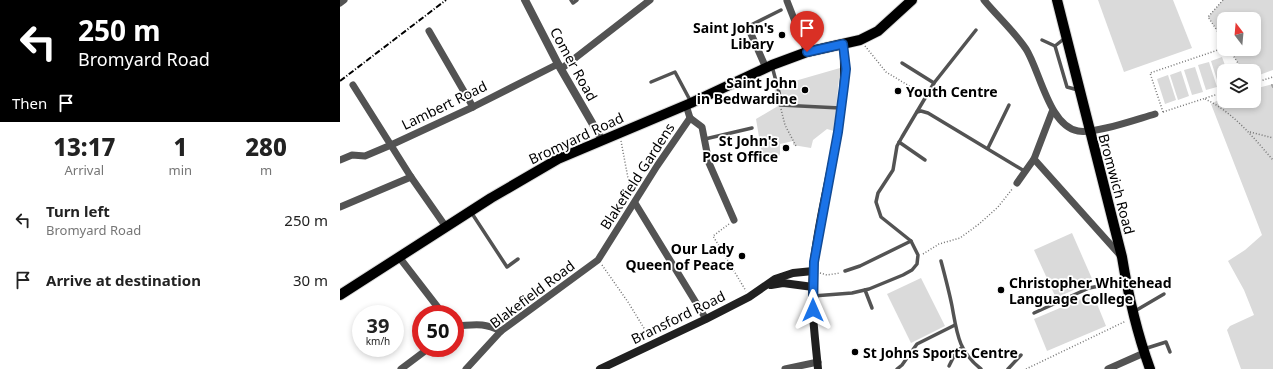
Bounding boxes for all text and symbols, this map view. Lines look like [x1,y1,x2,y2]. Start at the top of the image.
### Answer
text: 250 m [78,11,161,49]
pin [790,11,824,52]
north arrow [1217,12,1261,56]
map controls [1217,12,1261,108]
icon: left [12,16,64,68]
icon: arrive [796,17,818,39]
place label: Saint John's Libary [693,18,774,53]
street label: Comer Road [546,24,602,104]
marker: Saint John's Libary [777,30,787,40]
text: Bromyard Road [78,47,210,71]
button: layers [1217,64,1261,108]
place label: Saint John in Bedwardine [697,73,797,108]
street label: Lambert Road [398,76,490,134]
place label: Youth Centre [906,82,998,101]
marker: Saint John in Bedwardine [800,85,810,95]
marker: Youth Centre [893,86,903,96]
icon: arrive [55,92,77,114]
text: Then [12,93,47,113]
street label: Bromyard Road [526,108,626,168]
street label: Blakefield Gardens [595,119,679,233]
text: 13:17 [53,130,115,163]
text: 1 [173,130,187,163]
text: 280 [245,130,287,163]
place label: St John's Post Office [702,131,778,166]
street label: Bromwich Road [1094,132,1140,236]
marker: St John's Post Office [781,143,791,153]
text: Arrival [64,161,104,179]
text: min [169,161,192,179]
text: m [260,161,272,179]
text: Turn left [46,201,110,221]
icon: left [12,209,34,231]
text: 250 m [284,210,328,230]
text: Bromyard Road [46,221,141,239]
place label: Our Lady Queen of Peace [626,239,734,274]
marker: Our Lady Queen of Peace [737,251,747,261]
street label: Blakefield Road [486,256,578,332]
icon: arrive [12,269,34,291]
text: Arrive at destination [46,270,201,290]
text: 30 m [293,270,328,290]
place label: Christopher Whitehead Language College [1009,273,1172,308]
marker: Christopher Whitehead Language College [996,285,1006,295]
street label: Bransford Road [628,286,728,348]
position arrow [792,289,834,331]
speed limit sign: 50 [412,305,464,357]
text: 39 [367,312,389,339]
text: km/h [366,334,390,348]
place label: St Johns Sports Centre [863,343,1018,362]
marker: St Johns Sports Centre [850,347,860,357]

